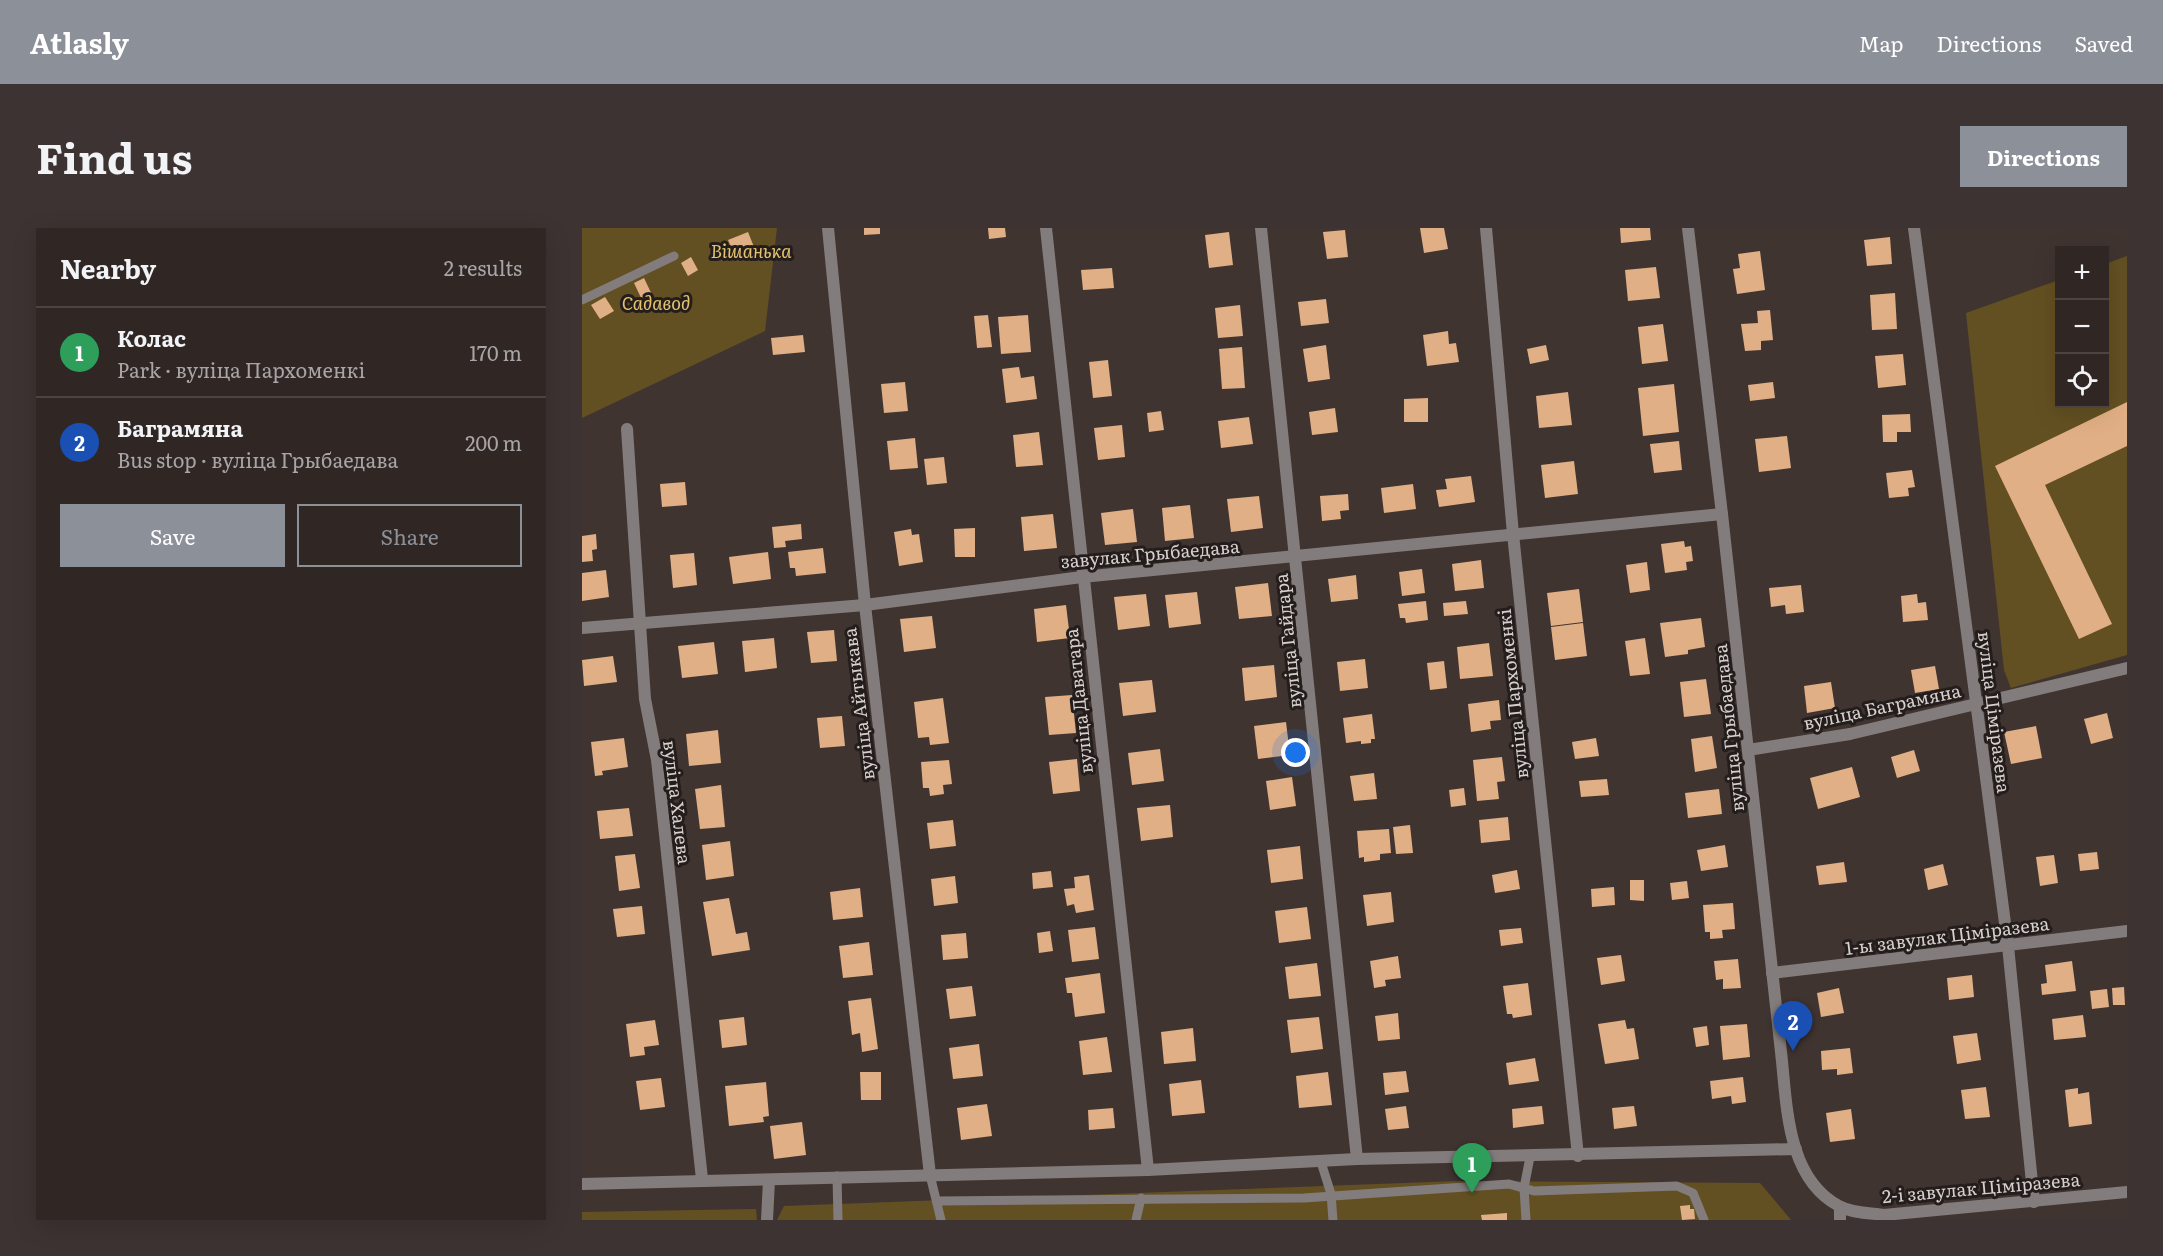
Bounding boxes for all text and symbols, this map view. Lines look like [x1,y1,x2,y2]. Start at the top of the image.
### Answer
text: Atlasly [30,21,129,63]
text: Map [1859,27,1904,58]
text: Directions [1937,27,2042,58]
text: Saved [2075,27,2133,58]
text: Find us [36,125,193,187]
button: Directions [1960,126,2127,187]
park label: Вішанька [710,237,792,264]
map controls [2055,246,2109,408]
button: + [2055,246,2109,300]
text: Nearby [60,248,156,287]
text: 2 results [444,252,522,282]
park label: Садавод [622,289,690,316]
button: − [2055,300,2109,354]
text: Колас [117,321,186,354]
text: 1 [75,337,84,367]
text: 170 m [469,337,522,367]
text: Park · вуліца Пархоменкі [117,354,365,384]
button: locate [2055,354,2109,408]
text: Баграмяна [117,411,243,444]
text: 2 [74,427,85,457]
text: 200 m [465,427,522,457]
text: Bus stop · вуліца Грыбаедава [117,444,398,474]
button: Save [60,504,285,567]
button: Share [297,504,522,567]
street label: завулак Грыбаедава [1059,532,1241,574]
street label: вуліца Гайдара [1266,572,1308,710]
street label: вуліца Пархоменкі [1490,608,1534,780]
street label: вуліца Айтыкава [835,626,881,782]
street label: вуліца Даватара [1057,627,1099,775]
street label: вуліца Ціміразева [1972,630,2018,795]
street label: вуліца Грыбаедава [1706,643,1750,813]
street label: вуліца Баграмяна [1801,676,1964,736]
street label: вуліца Халева [657,738,699,866]
your location [1281,738,1310,767]
street label: 1-ы завулак Ціміразева [1843,909,2051,961]
pin: 2 [1774,1002,1812,1051]
pin: 1 [1452,1144,1492,1193]
street label: 2-і завулак Ціміразева [1881,1165,2081,1209]

